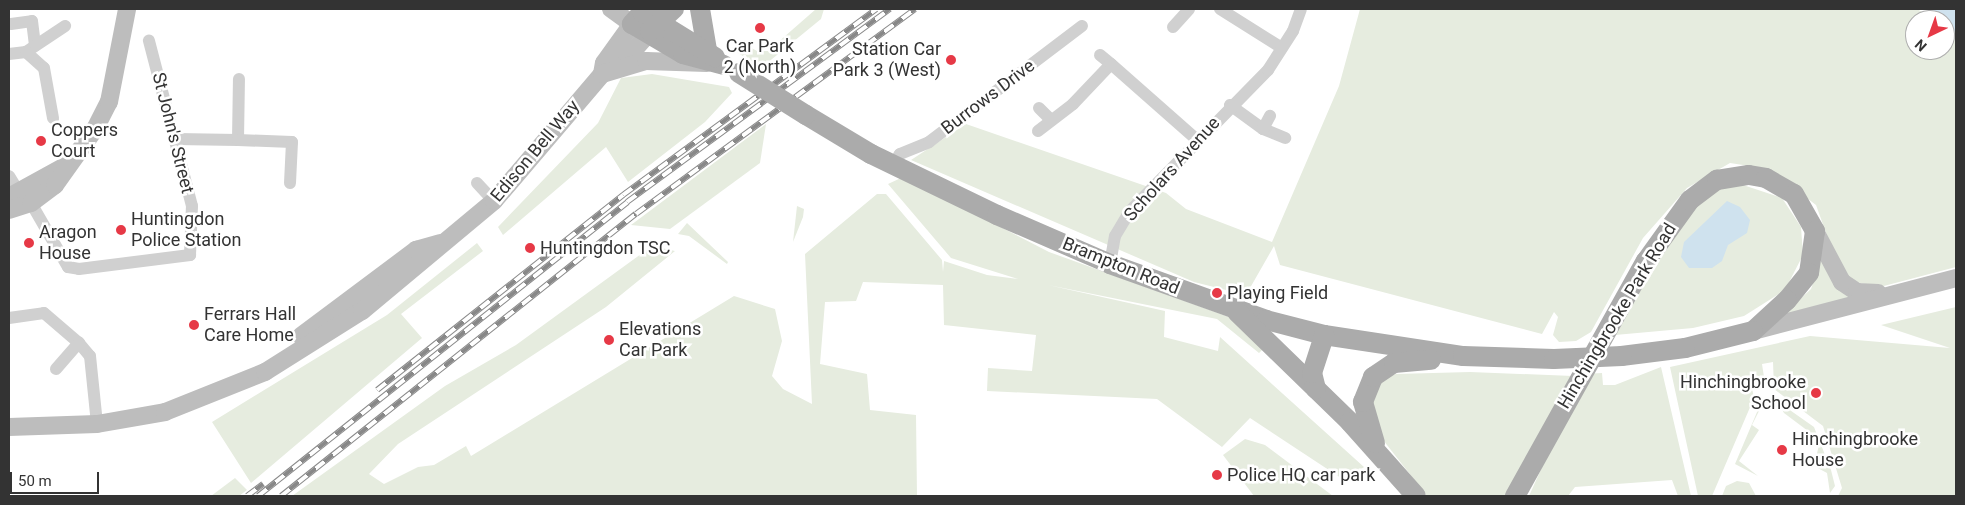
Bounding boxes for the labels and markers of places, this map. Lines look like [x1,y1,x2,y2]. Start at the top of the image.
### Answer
marker: Car Park 2 (North) [754,22,766,34]
place label: Car Park 2 (North) [724,36,796,78]
place label: Station Car Park 3 (West) [833,39,941,82]
marker: Station Car Park 3 (West) [945,54,957,66]
place label: Coppers Court [51,120,118,162]
marker: Coppers Court [35,135,47,147]
place label: Huntingdon Police Station [131,209,242,252]
place label: Aragon House [39,222,97,264]
marker: Huntingdon Police Station [115,224,127,236]
marker: Aragon House [23,237,35,249]
place label: Huntingdon TSC [540,237,671,259]
marker: Huntingdon TSC [524,242,536,254]
place label: Playing Field [1227,282,1328,304]
marker: Playing Field [1211,287,1223,299]
place label: Ferrars Hall Care Home [204,304,296,346]
marker: Ferrars Hall Care Home [188,319,200,331]
place label: Elevations Car Park [619,319,701,362]
marker: Elevations Car Park [603,334,615,346]
place label: Hinchingbrooke School [1680,372,1806,414]
marker: Hinchingbrooke School [1810,387,1822,399]
place label: Hinchingbrooke House [1792,429,1918,472]
marker: Hinchingbrooke House [1776,444,1788,456]
place label: Police HQ car park [1227,464,1375,486]
marker: Police HQ car park [1211,469,1223,481]

